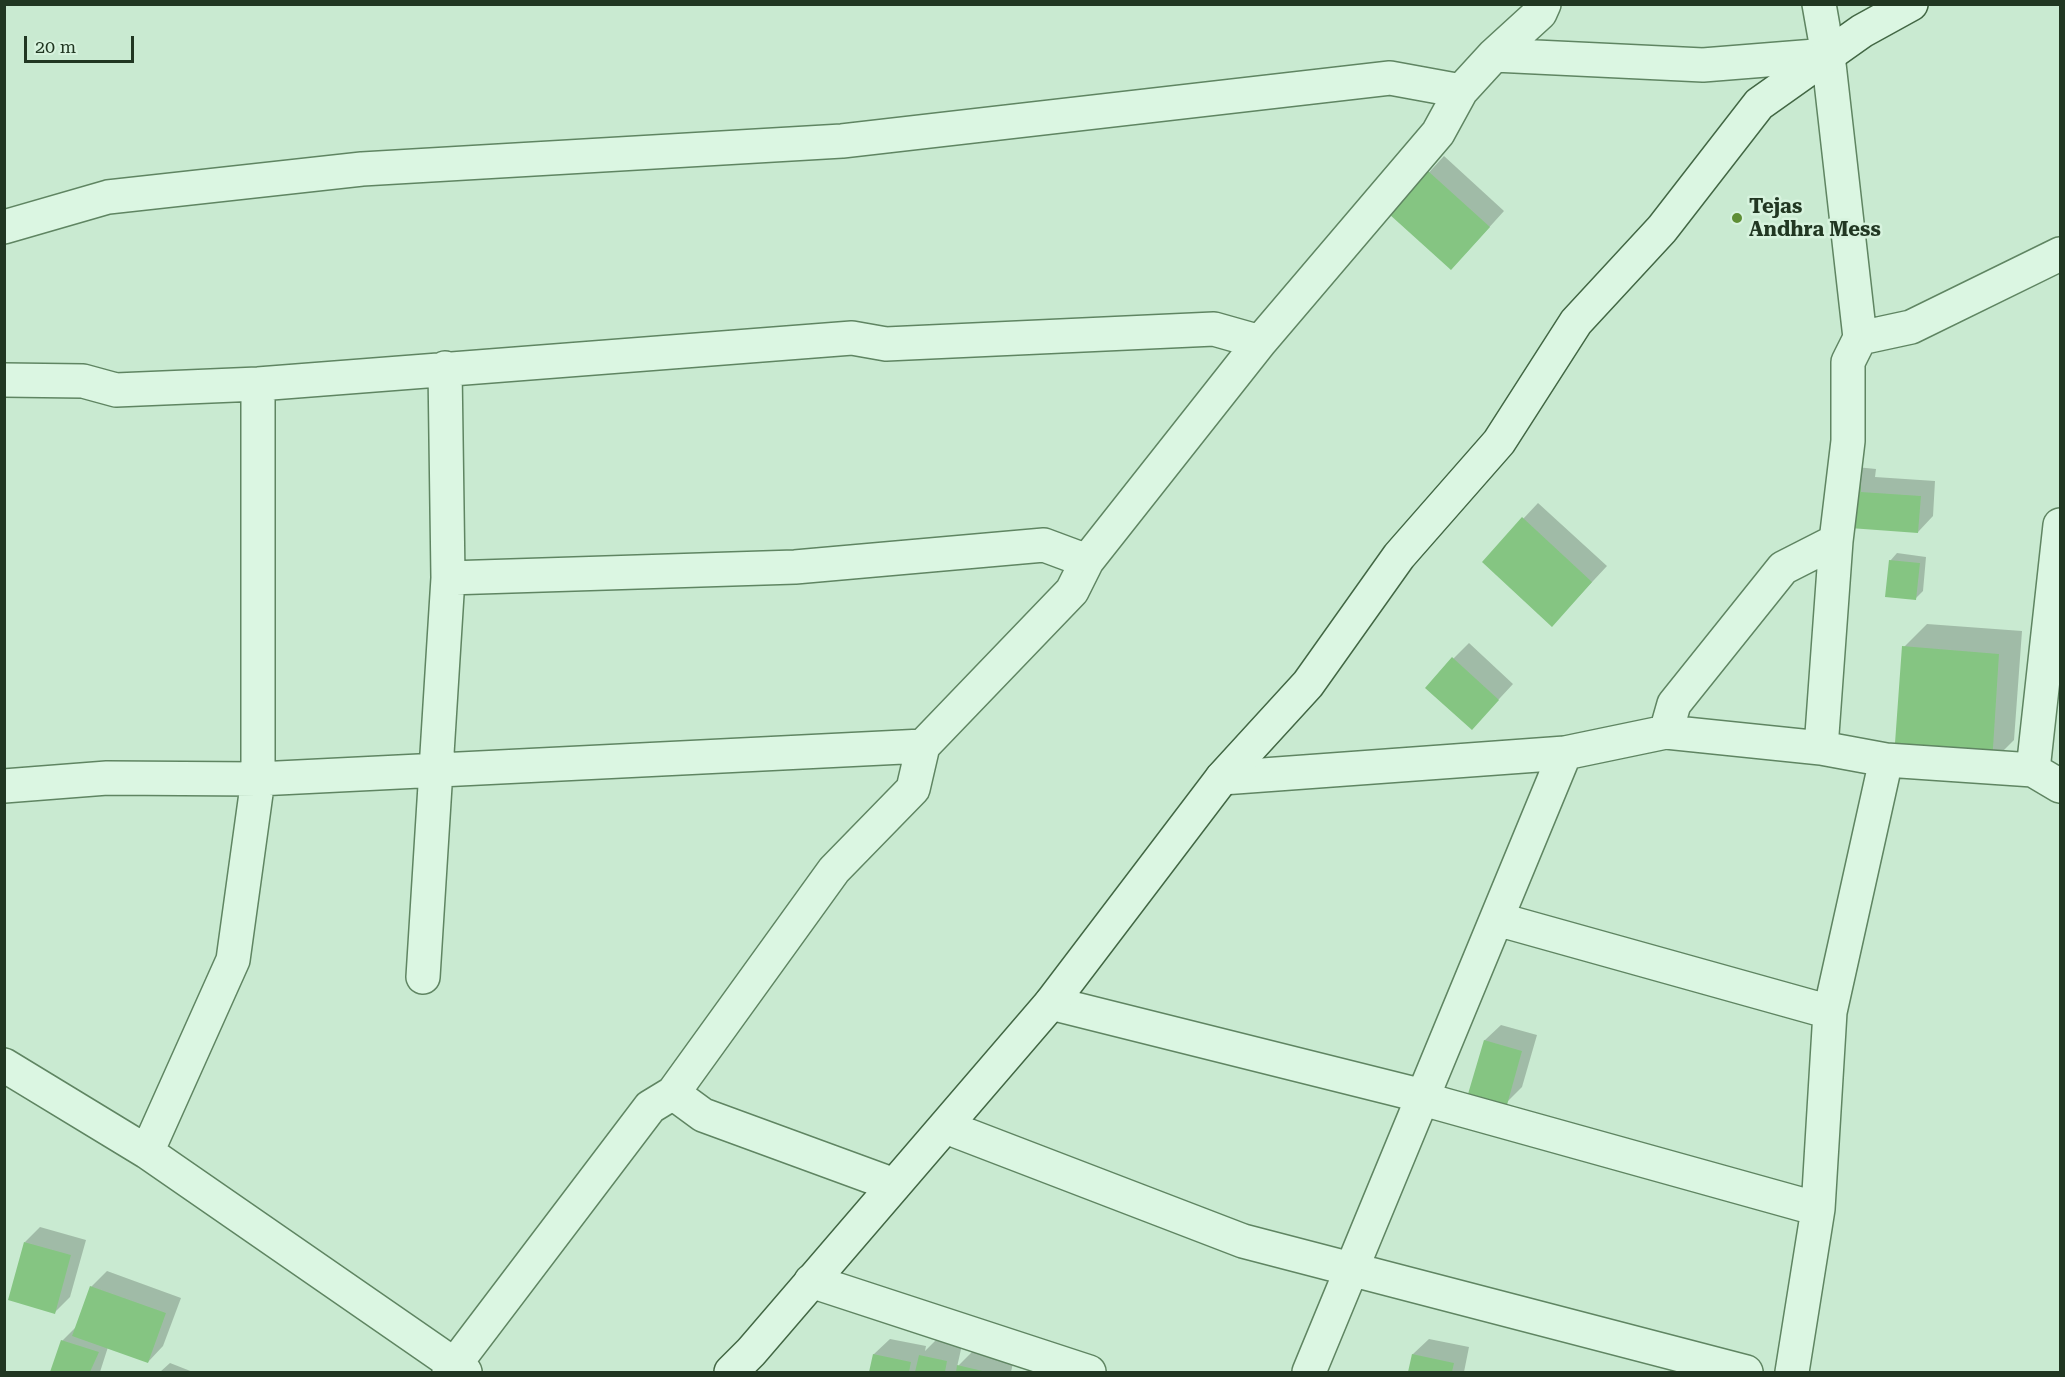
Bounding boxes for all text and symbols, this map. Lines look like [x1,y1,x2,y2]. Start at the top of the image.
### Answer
scale bar [27,24,136,62]
text: 20 m [35,36,76,57]
place label: Tejas Andhra Mess [1749,195,1881,242]
marker: Tejas Andhra Mess [1730,211,1744,225]

